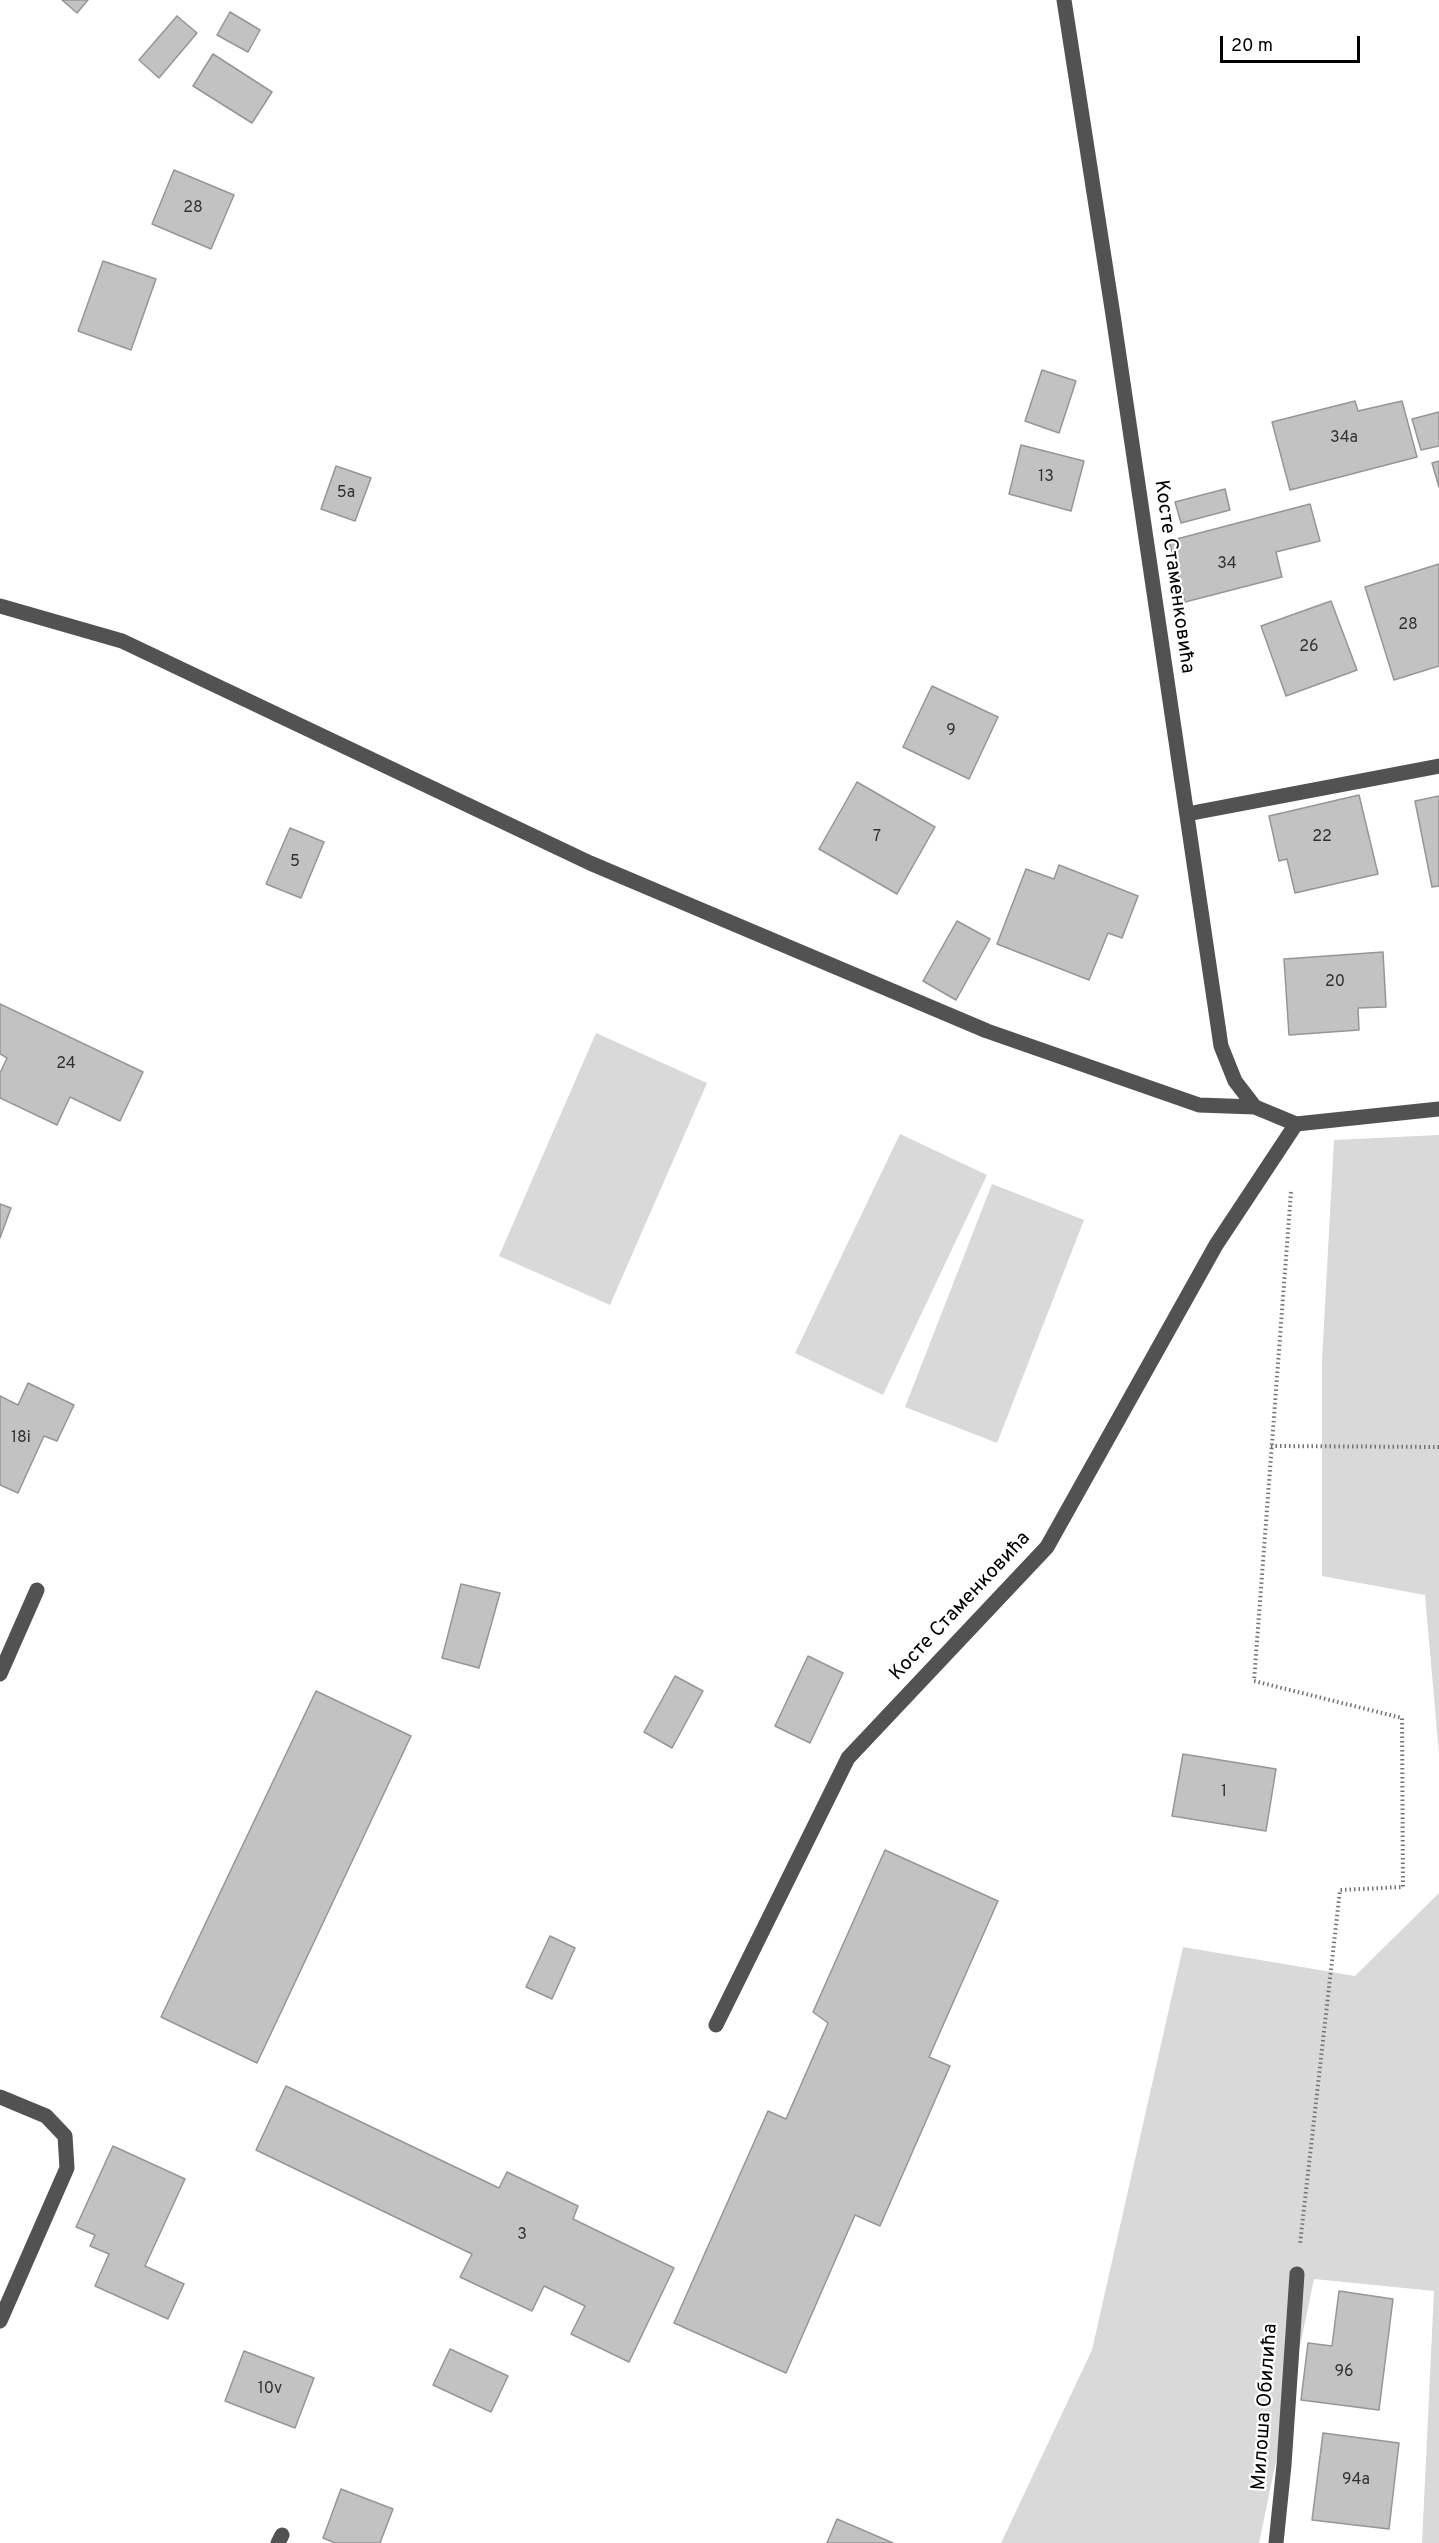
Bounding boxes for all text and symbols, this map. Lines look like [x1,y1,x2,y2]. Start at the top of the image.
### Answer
scale bar [1223,24,1362,62]
text: 20 m [1231,35,1273,58]
house number: 28 [183,199,203,219]
house number: 34a [1330,429,1358,449]
house number: 13 [1038,468,1054,488]
street label: Косте Стаменковића [1148,479,1198,675]
house number: 5a [337,484,355,504]
house number: 34 [1217,555,1237,575]
house number: 28 [1398,616,1418,636]
house number: 26 [1299,638,1319,658]
house number: 9 [946,722,956,742]
house number: 7 [873,828,881,848]
house number: 22 [1312,828,1332,848]
house number: 5 [290,853,300,873]
house number: 20 [1325,973,1345,993]
house number: 24 [56,1055,76,1075]
house number: 18i [11,1429,31,1449]
street label: Косте Стаменковића [886,1527,1036,1687]
house number: 1 [1221,1783,1227,1803]
house number: 3 [517,2226,527,2246]
street label: Милоша Обилића [1248,2323,1284,2491]
house number: 96 [1334,2363,1354,2383]
house number: 10v [258,2380,282,2400]
house number: 94a [1342,2471,1370,2491]

